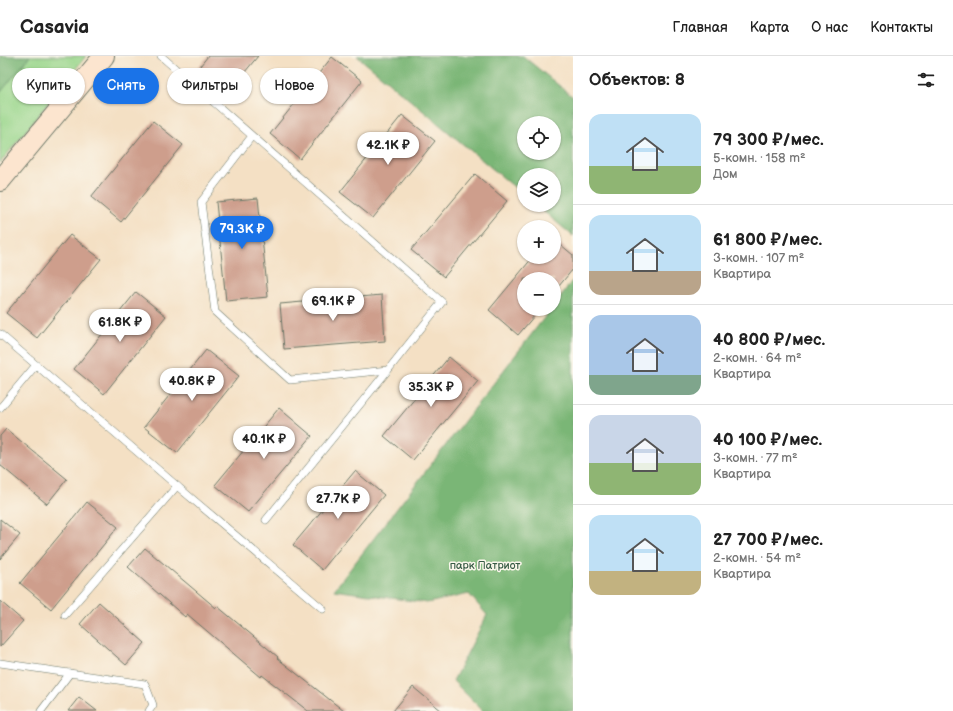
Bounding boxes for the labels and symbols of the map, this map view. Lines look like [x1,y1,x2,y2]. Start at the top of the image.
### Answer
pin: 42.1K ₽ [351,132,425,166]
pin: 79.3K ₽ [205,216,279,250]
pin: 69.1K ₽ [296,288,370,322]
pin: 61.8K ₽ [83,309,157,343]
pin: 40.8K ₽ [155,368,229,402]
pin: 35.3K ₽ [394,374,468,408]
pin: 40.1K ₽ [227,426,301,460]
pin: 27.7K ₽ [301,486,375,520]
park label: парк Патриот [450,559,520,572]

